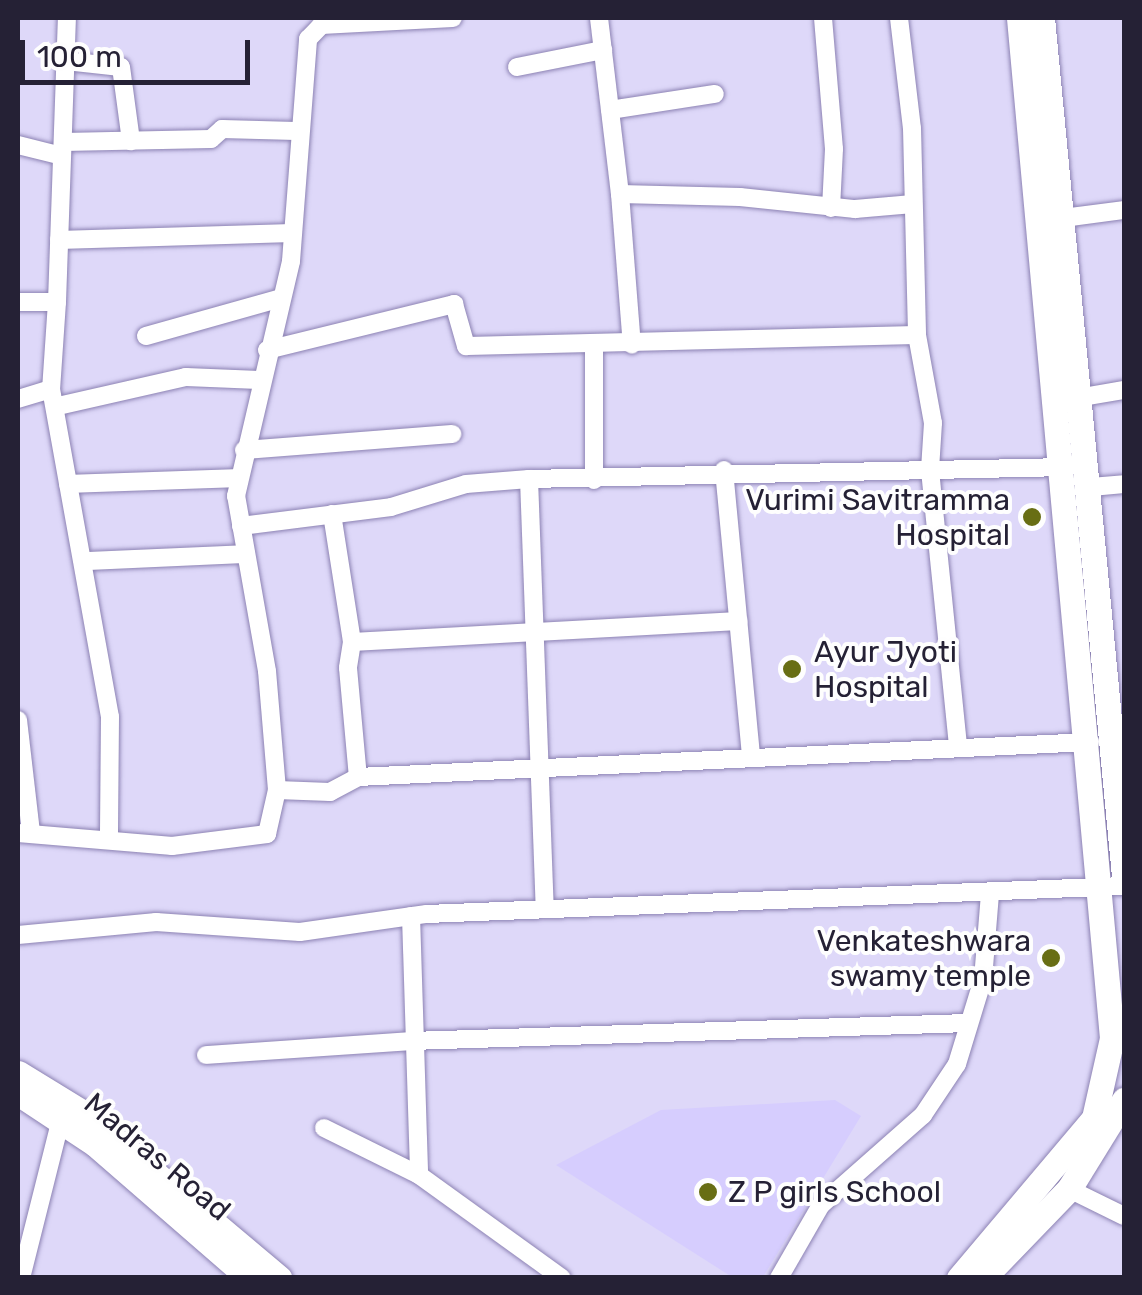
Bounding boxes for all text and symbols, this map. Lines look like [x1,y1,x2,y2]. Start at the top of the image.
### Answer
scale bar [25,20,255,82]
text: 100 m [37,39,122,75]
place label: Vurimi Savitramma Hospital [745,482,1010,552]
marker: Vurimi Savitramma Hospital [1019,504,1045,530]
place label: Ayur Jyoti Hospital [814,634,958,704]
marker: Ayur Jyoti Hospital [779,656,805,682]
place label: Venkateshwara swamy temple [817,923,1031,994]
marker: Venkateshwara swamy temple [1040,947,1062,969]
street label: Madras Road [77,1085,237,1229]
place label: Z P girls School [728,1174,942,1210]
marker: Z P girls School [697,1181,719,1203]

